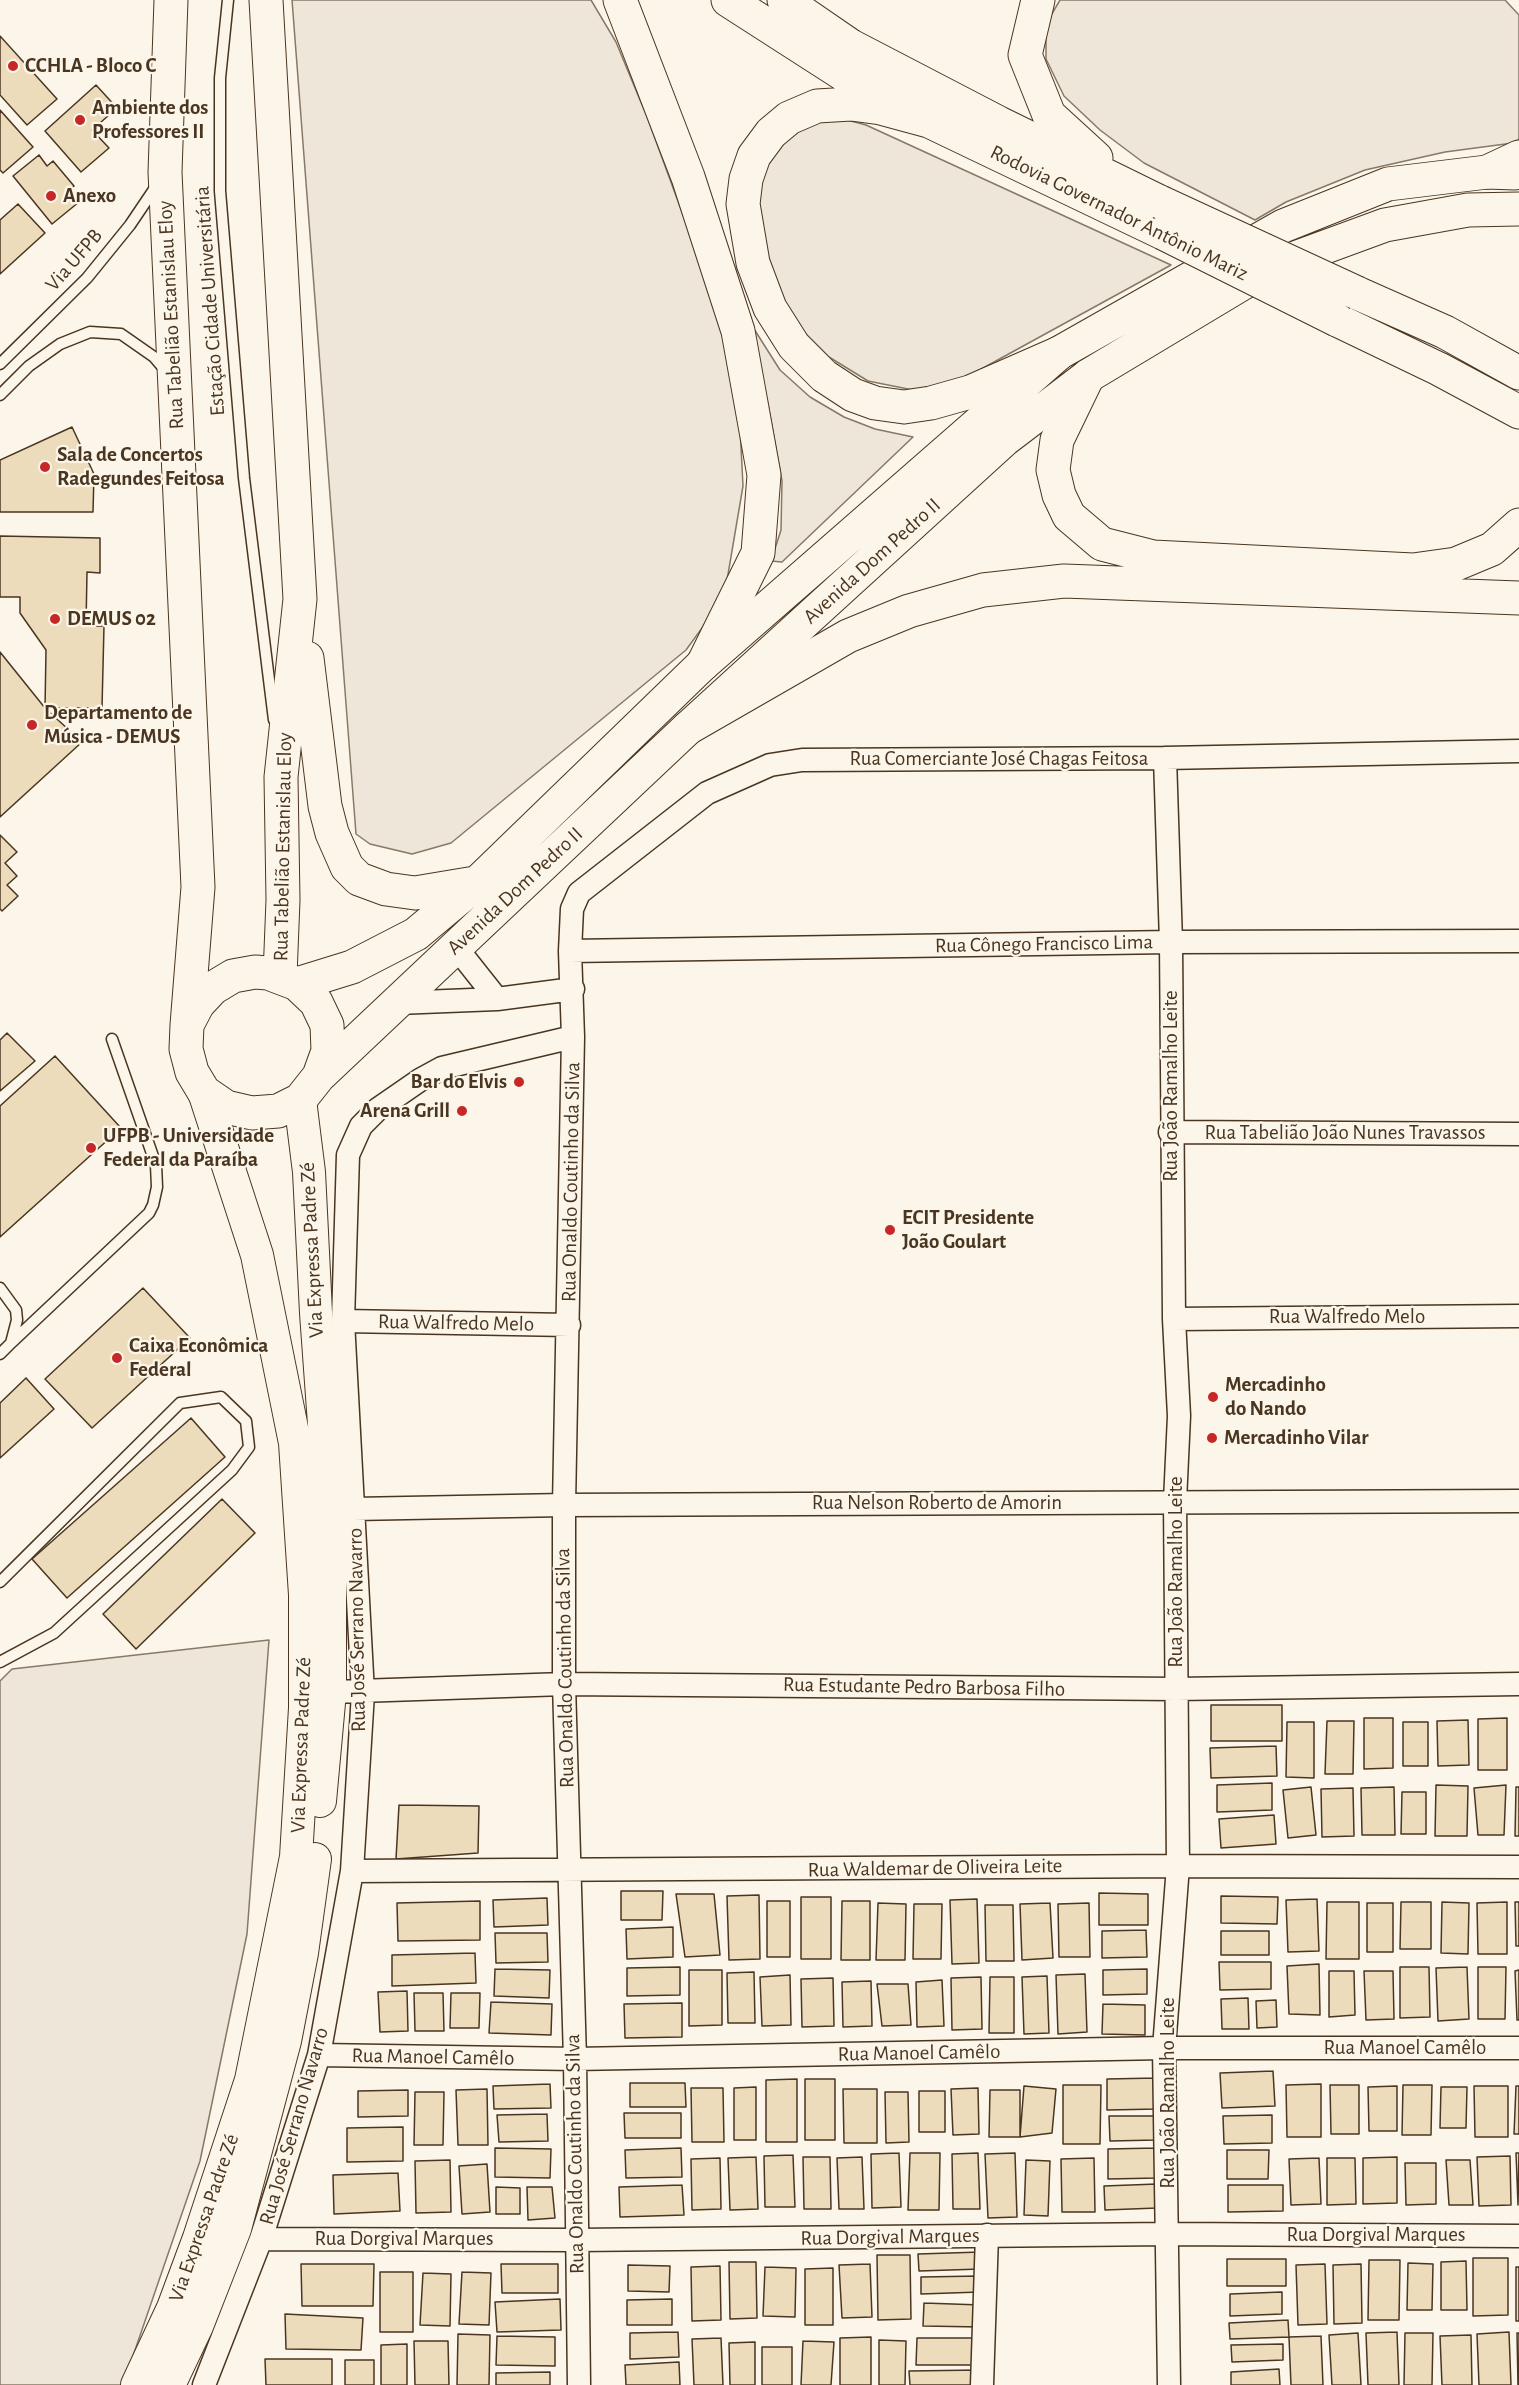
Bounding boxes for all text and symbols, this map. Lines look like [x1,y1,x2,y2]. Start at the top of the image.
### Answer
place label: CCHLA - Bloco C [25,53,156,79]
marker: CCHLA - Bloco C [6,59,20,73]
place label: Ambiente dos Professores II [92,95,208,145]
marker: Ambiente dos Professores II [73,113,87,127]
street label: Rodovia Governador Antônio Mariz [986,140,1252,286]
place label: Anexo [63,183,116,209]
street label: Estação Cidade Universitária [189,185,231,417]
marker: Anexo [44,189,58,203]
street label: Rua Tabelião Estanislau Eloy [152,200,190,430]
street label: Via UFPB [40,224,108,296]
place label: Sala de Concertos Radegundes Feitosa [57,442,225,492]
marker: Sala de Concertos Radegundes Feitosa [38,460,52,474]
street label: Avenida Dom Pedro II [798,493,946,629]
place label: DEMUS 02 [67,606,156,632]
marker: DEMUS 02 [48,612,62,626]
place label: Departamento de Música - DEMUS [44,700,192,750]
marker: Departamento de Música - DEMUS [25,718,39,732]
street label: Rua Tabelião Estanislau Eloy [268,732,298,962]
street label: Rua Comerciante José Chagas Feitosa [849,746,1149,772]
street label: Avenida Dom Pedro II [442,822,588,960]
street label: Rua Cônego Francisco Lima [935,929,1153,959]
street label: Rua João Ramalho Leite [1158,990,1184,1182]
street label: Rua Onaldo Coutinho da Silva [556,1062,586,1302]
place label: Bar do Elvis [411,1069,507,1095]
marker: Bar do Elvis [512,1075,526,1089]
place label: Arena Grill [360,1098,450,1124]
marker: Arena Grill [455,1104,469,1118]
street label: Rua Tabelião João Nunes Travassos [1205,1120,1485,1146]
place label: UFPB - Universidade Federal da Paraíba [103,1123,274,1173]
marker: UFPB - Universidade Federal da Paraíba [84,1141,98,1155]
street label: Via Expressa Padre Zé [295,1161,329,1339]
place label: ECIT Presidente João Goulart [902,1205,1034,1255]
marker: ECIT Presidente João Goulart [883,1223,897,1237]
street label: Rua Walfredo Melo [1269,1304,1425,1330]
street label: Rua Walfredo Melo [378,1309,534,1337]
place label: Caixa Econômica Federal [129,1333,268,1383]
marker: Caixa Econômica Federal [110,1351,124,1365]
place label: Mercadinho do Nando [1225,1372,1326,1422]
marker: Mercadinho do Nando [1206,1390,1220,1404]
place label: Mercadinho Vilar [1224,1425,1369,1451]
marker: Mercadinho Vilar [1205,1431,1219,1445]
street label: Rua João Ramalho Leite [1163,1476,1189,1668]
street label: Rua Nelson Roberto de Amorin [812,1490,1062,1516]
street label: Rua José Serrano Navarro [343,1528,371,1732]
street label: Rua Onaldo Coutinho da Silva [550,1548,580,1788]
street label: Via Expressa Padre Zé [285,1657,317,1833]
street label: Rua Estudante Pedro Barbosa Filho [783,1672,1065,1702]
street label: Rua Waldemar de Oliveira Leite [807,1853,1063,1883]
street label: Rua João Ramalho Leite [1155,1997,1181,2189]
street label: Rua José Serrano Navarro [254,2024,334,2228]
street label: Rua Onaldo Coutinho da Silva [560,2034,590,2274]
street label: Rua Manoel Camêlo [1324,2035,1486,2061]
street label: Rua Manoel Camêlo [837,2039,1001,2067]
street label: Rua Manoel Camêlo [351,2043,515,2071]
street label: Via Expressa Padre Zé [163,2131,245,2305]
street label: Rua Dorgival Marques [1286,2222,1466,2248]
street label: Rua Dorgival Marques [800,2223,980,2251]
street label: Rua Dorgival Marques [314,2226,494,2252]

